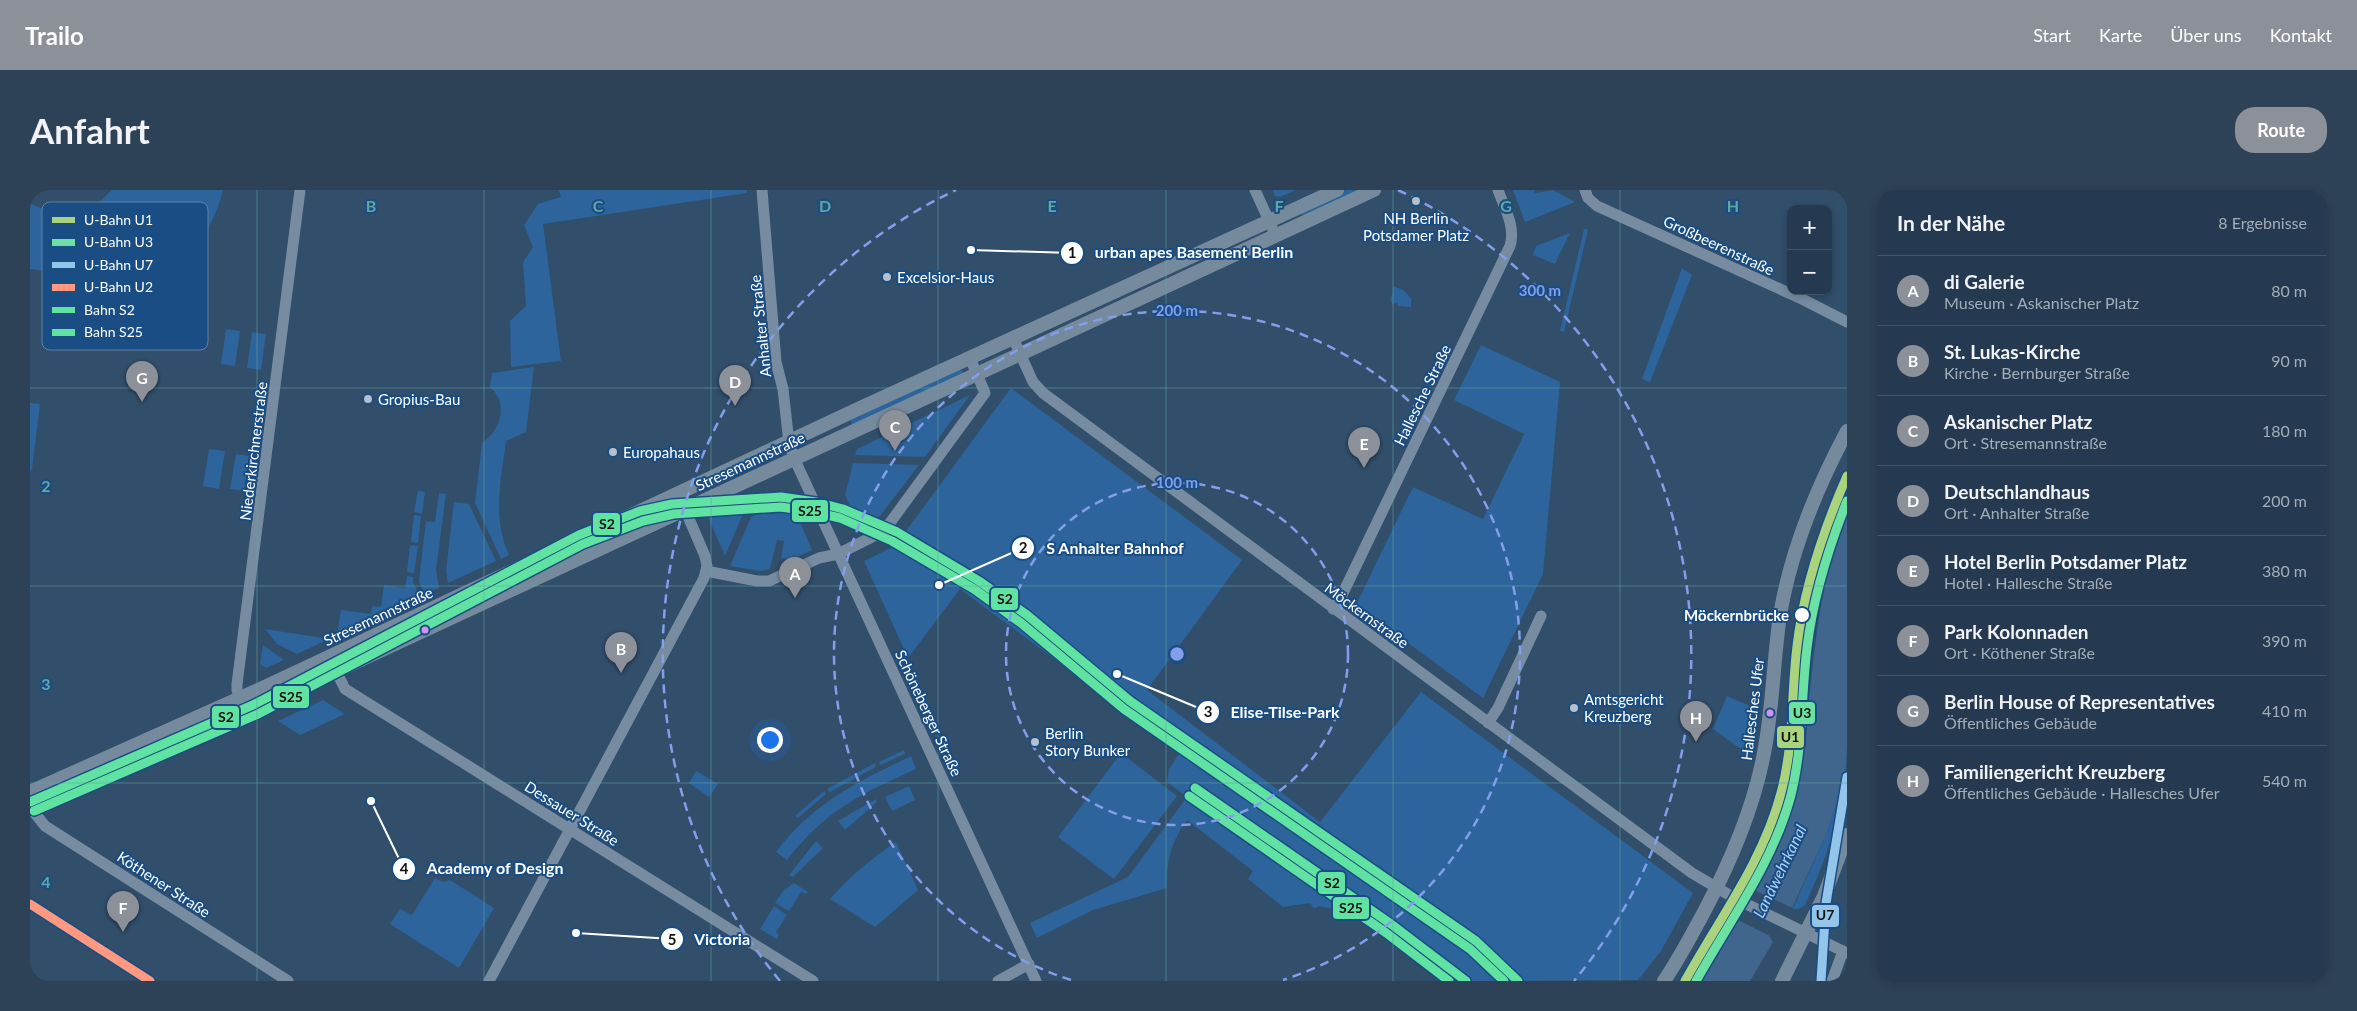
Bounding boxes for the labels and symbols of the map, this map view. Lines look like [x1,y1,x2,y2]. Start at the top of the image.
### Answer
marker: NH Berlin Potsdamer Platz [1410,195,1422,207]
text: B [366,196,376,215]
text: C [593,196,604,215]
text: D [819,196,831,215]
text: E [1047,196,1057,215]
text: F [1274,196,1284,215]
text: G [1500,196,1512,215]
text: H [1727,196,1739,215]
legend [42,202,208,350]
place label: NH Berlin Potsdamer Platz [1363,209,1469,244]
text: U-Bahn U1 [84,211,153,228]
street label: Großbeerenstraße [1661,211,1777,279]
text: U-Bahn U3 [84,233,153,250]
callout: urban apes Basement Berlin [1060,237,1304,268]
text: urban apes Basement Berlin [1095,242,1293,261]
text: 1 [1068,243,1076,261]
text: U-Bahn U7 [84,256,153,273]
place label: Excelsior-Haus [897,268,994,286]
marker: Excelsior-Haus [881,271,893,283]
street label: Anhalter Straße [746,274,774,378]
text: U-Bahn U2 [84,278,153,295]
text: 300 m [1519,281,1561,299]
text: Bahn S2 [84,301,135,318]
text: 200 m [1156,301,1198,319]
text: Bahn S25 [84,323,143,340]
street label: Hallesche Straße [1390,342,1454,448]
pin: G [126,361,158,402]
pin: D [719,365,751,406]
street label: Niederkirchnerstraße [236,381,270,521]
place label: Gropius-Bau [378,390,460,408]
marker: Gropius-Bau [362,393,374,405]
pin: C [879,410,911,451]
pin: E [1348,427,1380,468]
street label: Stresemannstraße [693,428,808,494]
place label: Europahaus [623,443,700,461]
marker: Europahaus [607,446,619,458]
text: 100 m [1156,473,1198,491]
text: 2 [41,476,51,495]
line badge: S25 [791,499,829,523]
text: S25 [798,502,822,519]
line badge: S2 [592,512,621,536]
text: S2 [599,515,615,532]
callout: S Anhalter Bahnhof [1011,533,1194,564]
text: 2 [1019,538,1028,556]
text: S Anhalter Bahnhof [1046,538,1184,557]
pin: A [779,557,811,598]
street label: Möckernstraße [1321,578,1413,652]
street label: Stresemannstraße [321,583,436,649]
line badge: S2 [990,587,1019,611]
text: S2 [997,590,1013,607]
place label: Möckernbrücke [1684,606,1789,624]
marker: Möckernbrücke [1793,606,1811,624]
unlabelled marker [420,625,430,635]
pin: B [605,632,637,673]
centre of rings [1168,645,1186,663]
street label: Schöneberger Straße [892,647,966,779]
street label: Hallesches Ufer [1737,656,1767,761]
text: 3 [41,674,51,693]
line badge: S25 [272,685,310,709]
text: S25 [279,688,303,705]
place label: Amtsgericht Kreuzberg [1584,690,1664,725]
callout: Elise-Tilse-Park [1196,697,1350,728]
pin: H [1680,701,1712,742]
line badge: U3 [1788,701,1816,725]
text: 3 [1204,702,1212,720]
text: Elise-Tilse-Park [1230,702,1340,721]
marker: Amtsgericht Kreuzberg [1568,702,1580,714]
text: U3 [1793,704,1811,721]
line badge: S2 [211,705,240,729]
text: S2 [218,708,234,725]
unlabelled marker [1765,708,1775,718]
place label: Berlin Story Bunker [1045,724,1131,759]
line badge: U1 [1776,725,1805,749]
your location [757,727,783,753]
text: U1 [1781,728,1799,745]
marker: Berlin Story Bunker [1029,736,1041,748]
street label: Dessauer Straße [522,777,622,849]
water label: Landwehrkanal [1748,821,1810,921]
street label: Köthener Straße [114,847,214,921]
callout: Academy of Design [391,853,574,884]
text: Academy of Design [426,858,563,877]
text: 4 [400,859,409,877]
line badge: S2 [1317,871,1346,895]
text: 4 [41,872,51,891]
text: S2 [1324,874,1340,891]
pin: F [107,891,139,932]
line badge: S25 [1332,896,1370,920]
text: S25 [1339,899,1363,916]
line badge: U7 [1811,904,1840,928]
text: U7 [1816,906,1834,923]
callout: Victoria [659,924,760,955]
text: Victoria [693,929,750,948]
text: 5 [668,930,676,948]

